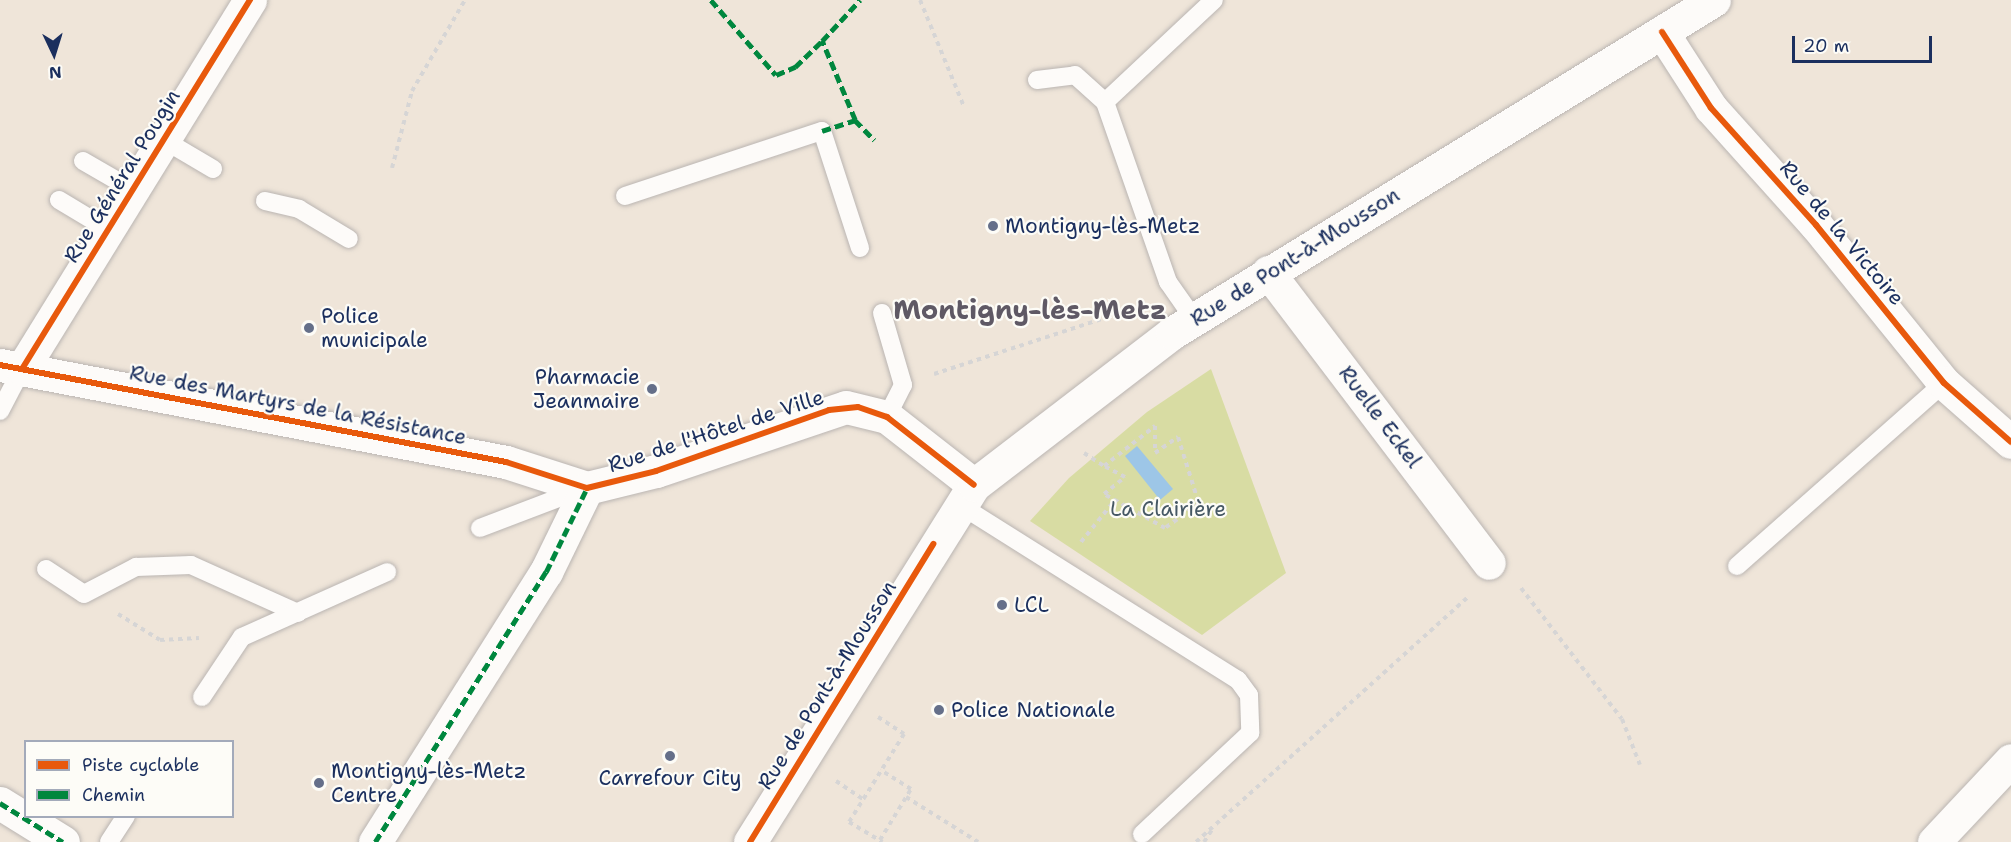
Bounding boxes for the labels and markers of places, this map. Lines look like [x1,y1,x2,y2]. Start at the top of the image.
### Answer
place label: Montigny-lès-Metz [1005,213,1200,239]
marker: Montigny-lès-Metz [986,219,1000,233]
place label: Police municipale [321,303,428,353]
marker: Police municipale [302,321,316,335]
place label: Pharmacie Jeanmaire [533,364,640,414]
marker: Pharmacie Jeanmaire [645,382,659,396]
place label: LCL [1014,592,1049,618]
marker: LCL [995,598,1009,612]
place label: Police Nationale [951,697,1116,723]
marker: Police Nationale [932,703,946,717]
marker: Carrefour City [663,749,677,763]
place label: Montigny-lès-Metz Centre [331,758,526,808]
place label: Carrefour City [598,765,742,791]
marker: Montigny-lès-Metz Centre [312,776,326,790]

